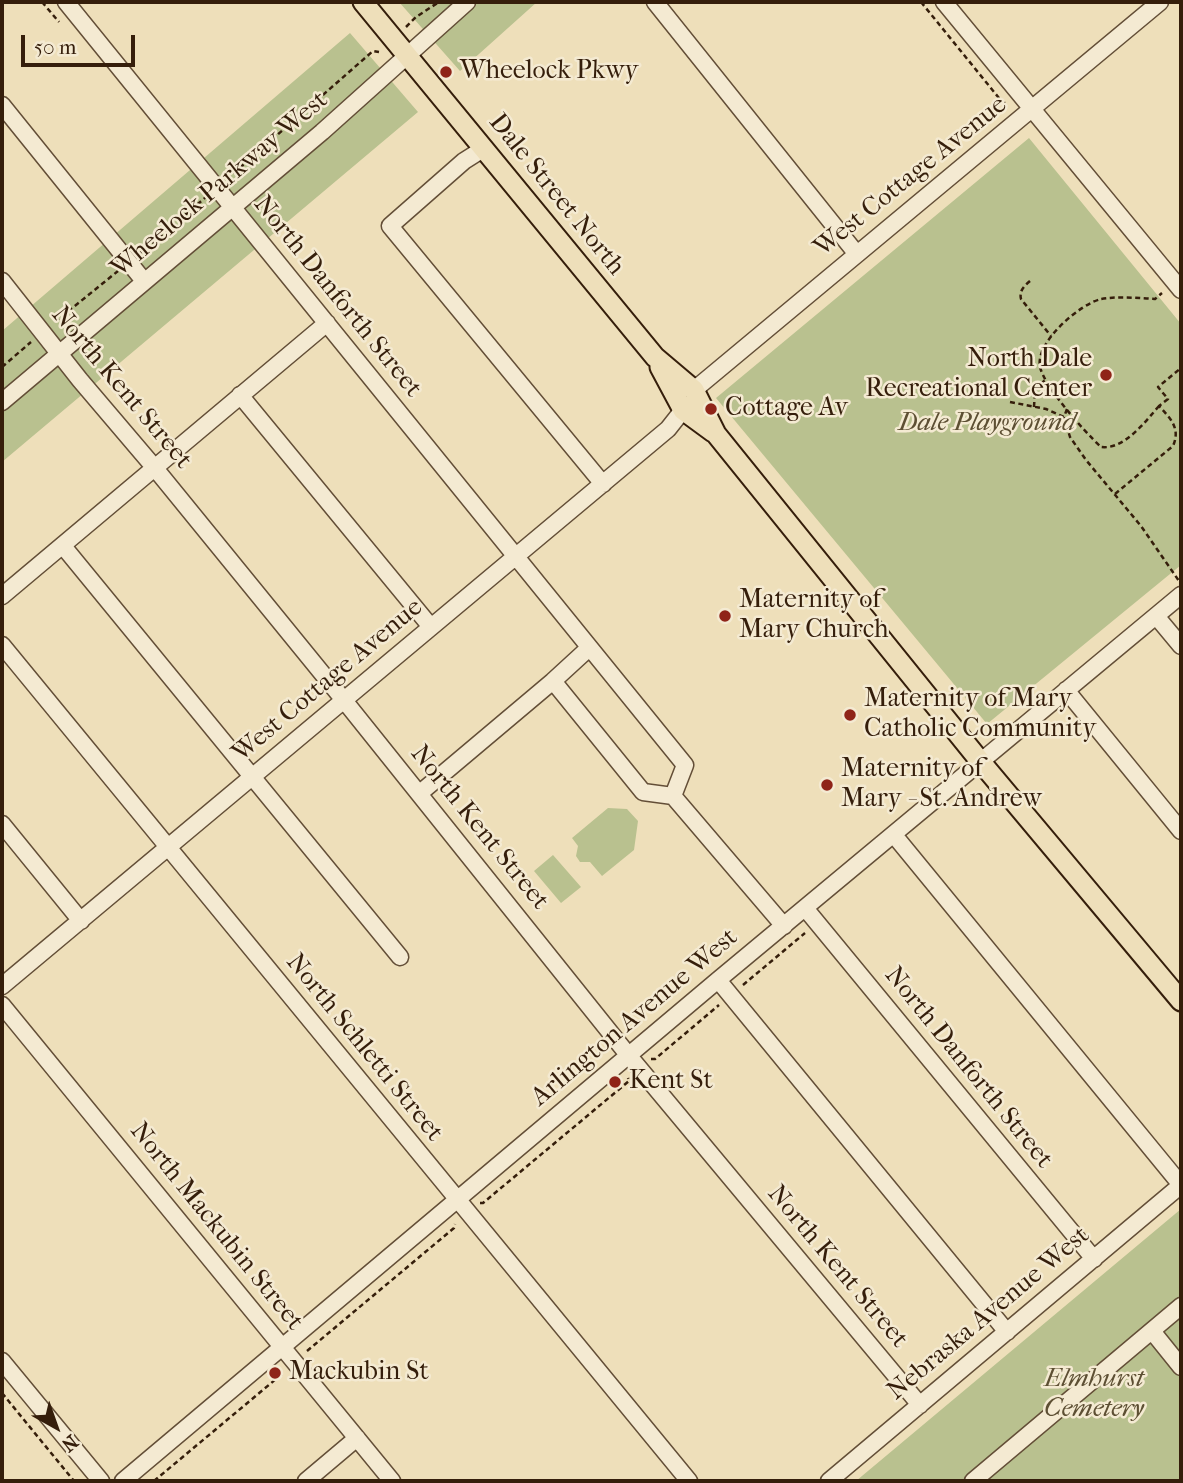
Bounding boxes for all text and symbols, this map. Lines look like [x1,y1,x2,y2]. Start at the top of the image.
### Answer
scale bar [24,21,138,65]
text: 50 m [34,35,77,59]
place label: Wheelock Pkwy [460,56,638,88]
marker: Wheelock Pkwy [438,64,454,80]
street label: Wheelock Parkway West [105,85,335,285]
street label: West Cottage Avenue [809,90,1013,264]
street label: Dale Street North [481,108,631,282]
street label: North Danforth Street [246,190,428,404]
street label: North Kent Street [44,300,198,476]
place label: North Dale Recreational Center [865,344,1092,406]
marker: North Dale Recreational Center [1098,367,1114,383]
place label: Cottage Av [725,393,848,425]
marker: Cottage Av [703,401,719,417]
park label: Dale Playground [898,408,1076,440]
place label: Maternity of Mary Church [739,585,889,646]
street label: West Cottage Avenue [227,592,429,770]
marker: Maternity of Mary Church [717,608,733,624]
place label: Maternity of Mary Catholic Community [864,684,1096,746]
marker: Maternity of Mary Catholic Community [842,707,858,723]
street label: North Kent Street [403,739,555,917]
place label: Maternity of Mary - St. Andrew [841,754,1042,816]
marker: Maternity of Mary - St. Andrew [819,777,835,793]
street label: Arlington Avenue West [525,922,745,1114]
street label: North Schletti Street [279,948,449,1148]
street label: North Danforth Street [877,961,1059,1175]
place label: Kent St [629,1066,713,1098]
marker: Kent St [607,1074,623,1090]
street label: North Mackubin Street [123,1117,309,1337]
street label: North Kent Street [760,1179,914,1355]
street label: Nebraska Avenue West [882,1220,1096,1408]
place label: Mackubin St [289,1357,429,1389]
park label: Elmhurst Cemetery [1044,1364,1144,1426]
marker: Mackubin St [267,1365,283,1381]
north arrow [21,1392,91,1462]
text: N [57,1430,82,1456]

